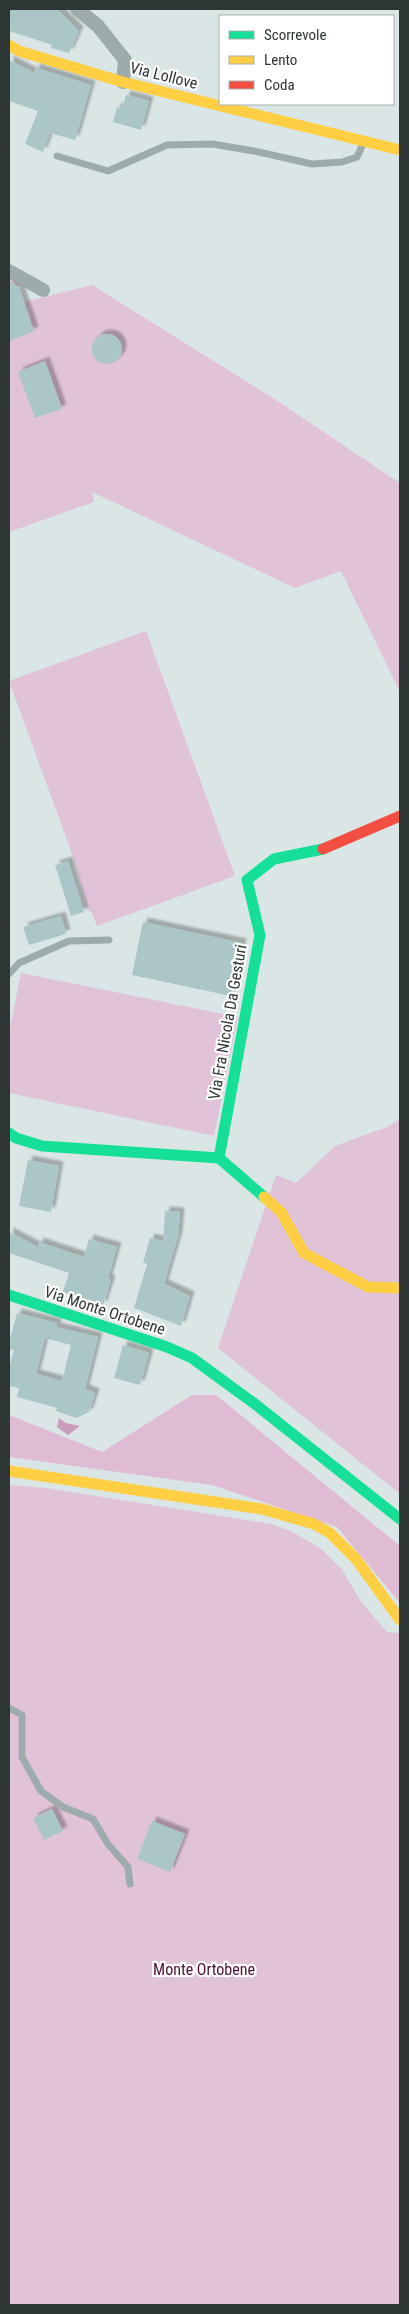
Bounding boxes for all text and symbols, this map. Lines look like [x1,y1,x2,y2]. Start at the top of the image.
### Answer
legend [219,15,394,105]
text: Scorrevole [264,26,326,44]
text: Lento [264,51,297,69]
street label: Via Lollove [128,58,200,93]
text: Coda [264,76,295,94]
street label: Via Fra Nicola Da Gesturi [204,943,250,1101]
street label: Via Monte Ortobene [42,1282,168,1339]
park label: Monte Ortobene [153,1960,255,1979]

